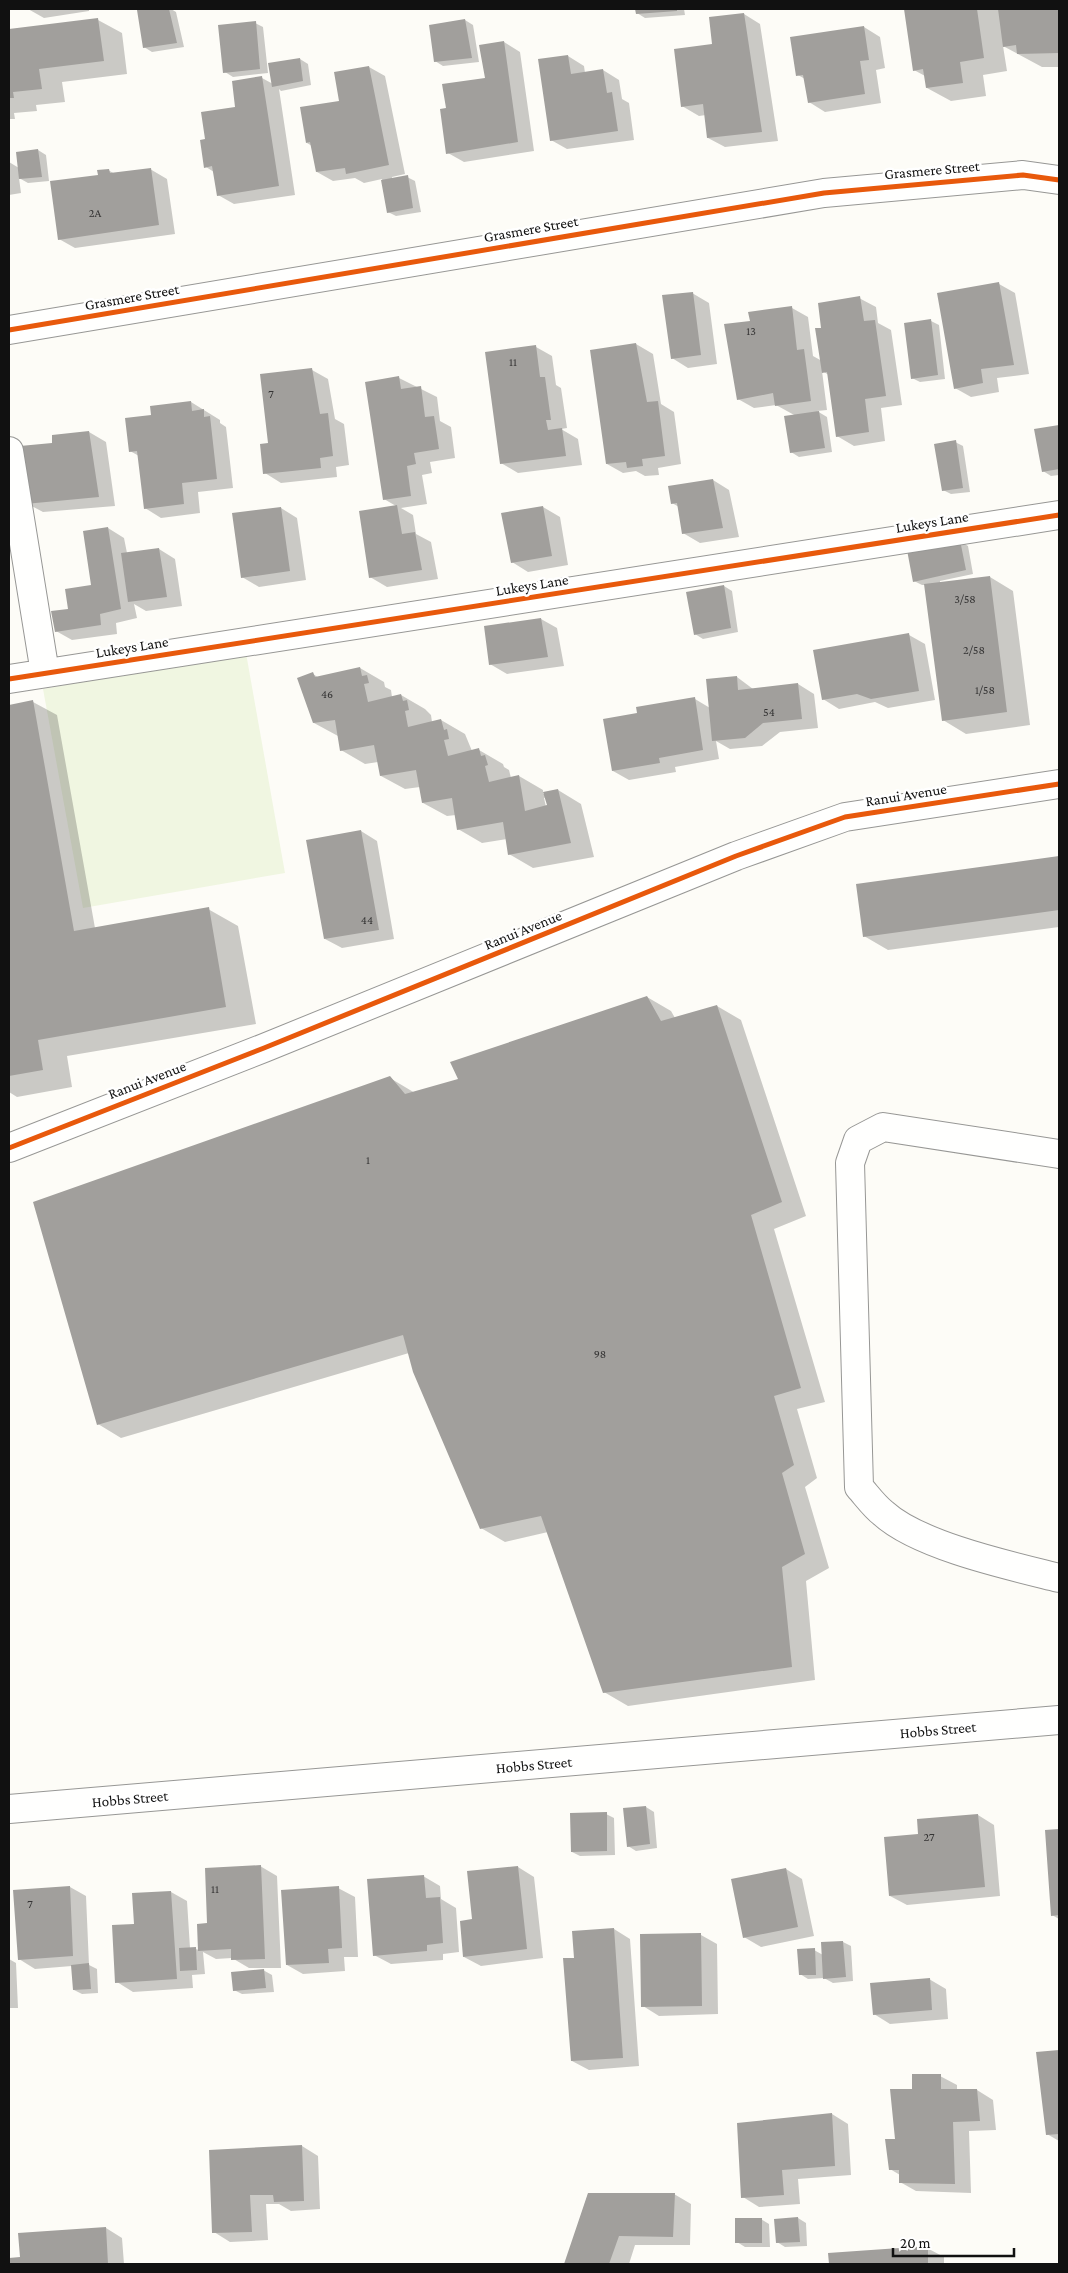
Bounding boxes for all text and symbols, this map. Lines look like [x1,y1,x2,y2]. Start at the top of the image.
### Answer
street label: Grasmere Street [884,158,981,182]
house number: 2A [89,206,101,220]
street label: Grasmere Street [483,213,580,245]
street label: Grasmere Street [84,281,181,313]
house number: 13 [746,324,756,338]
house number: 11 [509,355,517,369]
house number: 7 [268,387,274,401]
street label: Lukeys Lane [894,508,970,537]
street label: Lukeys Lane [494,571,570,600]
house number: 3/58 [954,592,976,606]
street label: Lukeys Lane [94,633,170,662]
house number: 2/58 [963,643,985,657]
house number: 1/58 [975,683,995,697]
house number: 46 [321,687,333,701]
house number: 54 [763,705,775,719]
street label: Ranui Avenue [864,781,948,809]
street label: Ranui Avenue [482,907,564,953]
house number: 44 [361,913,373,927]
street label: Ranui Avenue [106,1058,189,1102]
house number: 1 [366,1153,370,1167]
house number: 98 [594,1347,606,1361]
street label: Hobbs Street [899,1719,978,1741]
street label: Hobbs Street [495,1754,574,1776]
street label: Hobbs Street [91,1788,170,1810]
house number: 27 [923,1830,935,1844]
house number: 11 [211,1882,219,1896]
house number: 7 [27,1897,33,1911]
scale bar [893,2226,1014,2258]
text: 20 m [900,2235,931,2251]

